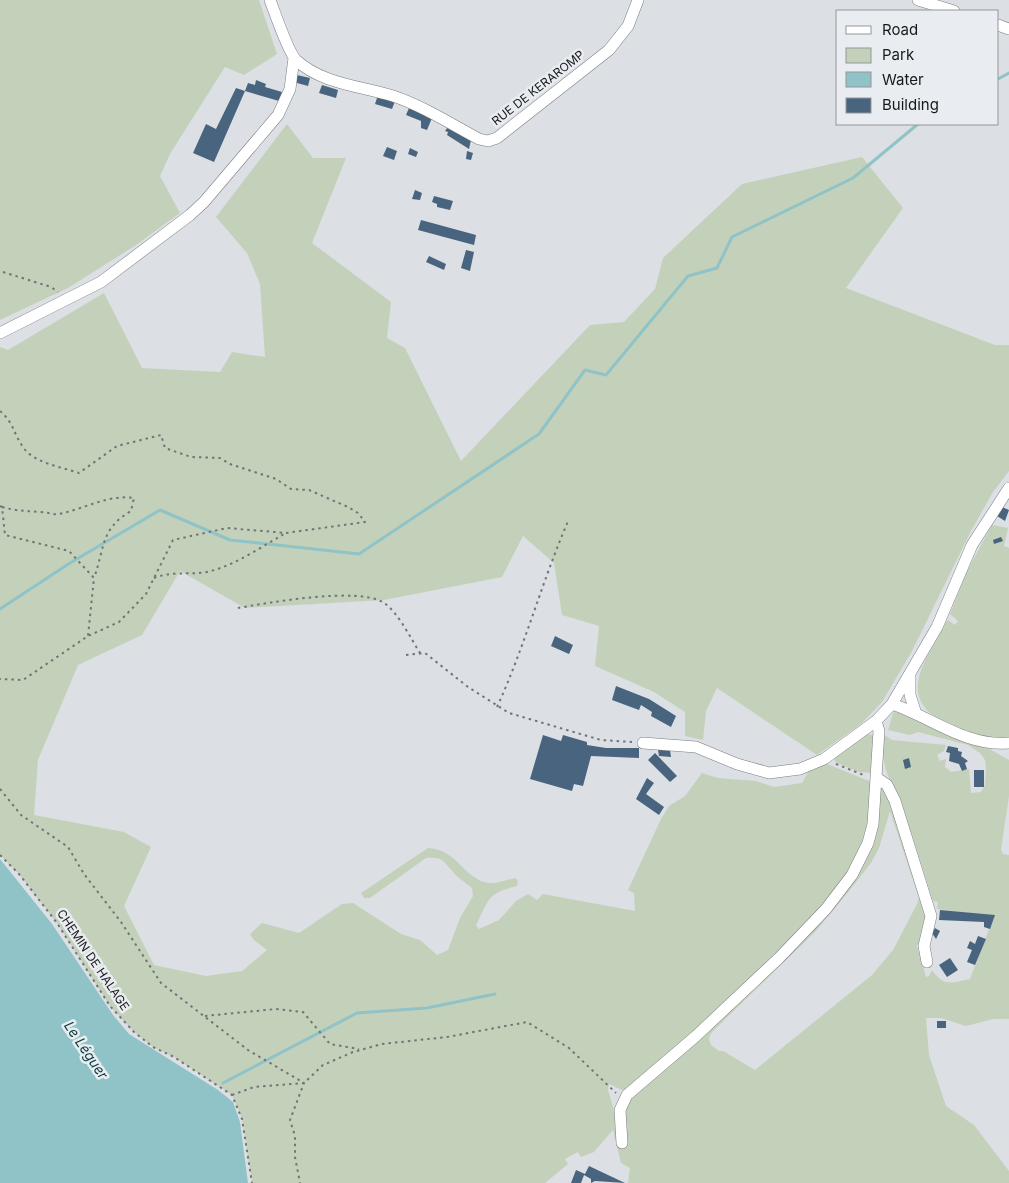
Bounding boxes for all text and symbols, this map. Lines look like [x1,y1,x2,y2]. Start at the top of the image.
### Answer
legend [836,10,999,125]
text: Road [882,20,918,39]
text: Park [882,45,915,64]
street label: RUE DE KERAROMP [488,47,587,128]
text: Water [882,70,924,89]
text: Building [882,95,939,114]
street label: CHEMIN DE HALAGE [54,906,133,1013]
water label: Le Léguer [61,1018,112,1082]

